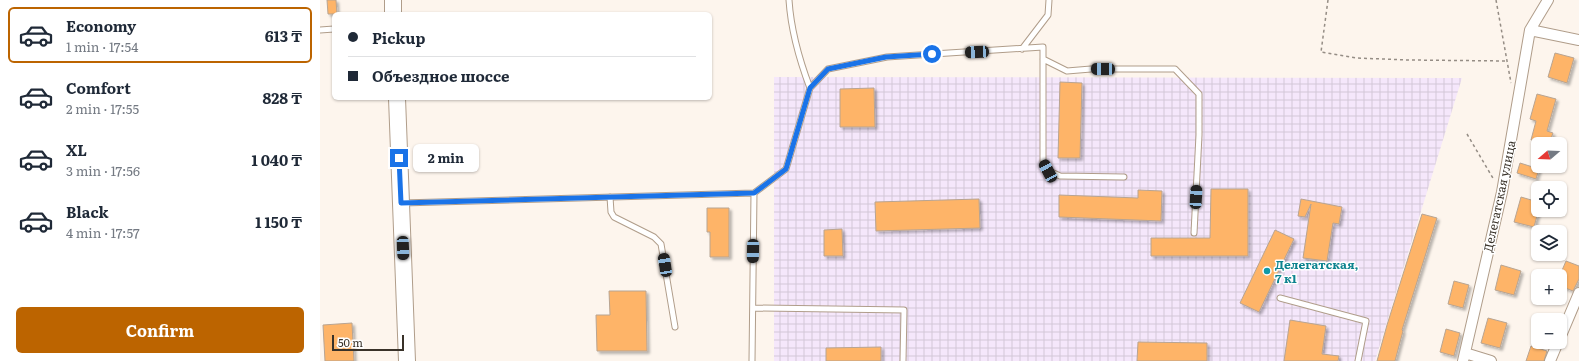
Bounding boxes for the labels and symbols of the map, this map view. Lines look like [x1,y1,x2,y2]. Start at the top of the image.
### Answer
route start [923,45,941,63]
car [965,45,989,59]
car [1091,63,1115,75]
north arrow [1531,137,1567,173]
street label: Делегатская улица [1478,138,1520,253]
callout: 2 min [413,144,479,172]
route end [390,149,408,167]
car [1037,158,1059,184]
car [1189,185,1203,209]
car [397,236,409,260]
car [747,239,759,263]
car [657,252,673,278]
place label: Делегатская, 7 к1 [1275,255,1359,287]
marker: Делегатская, 7 к1 [1262,266,1272,276]
scale bar [332,333,404,352]

